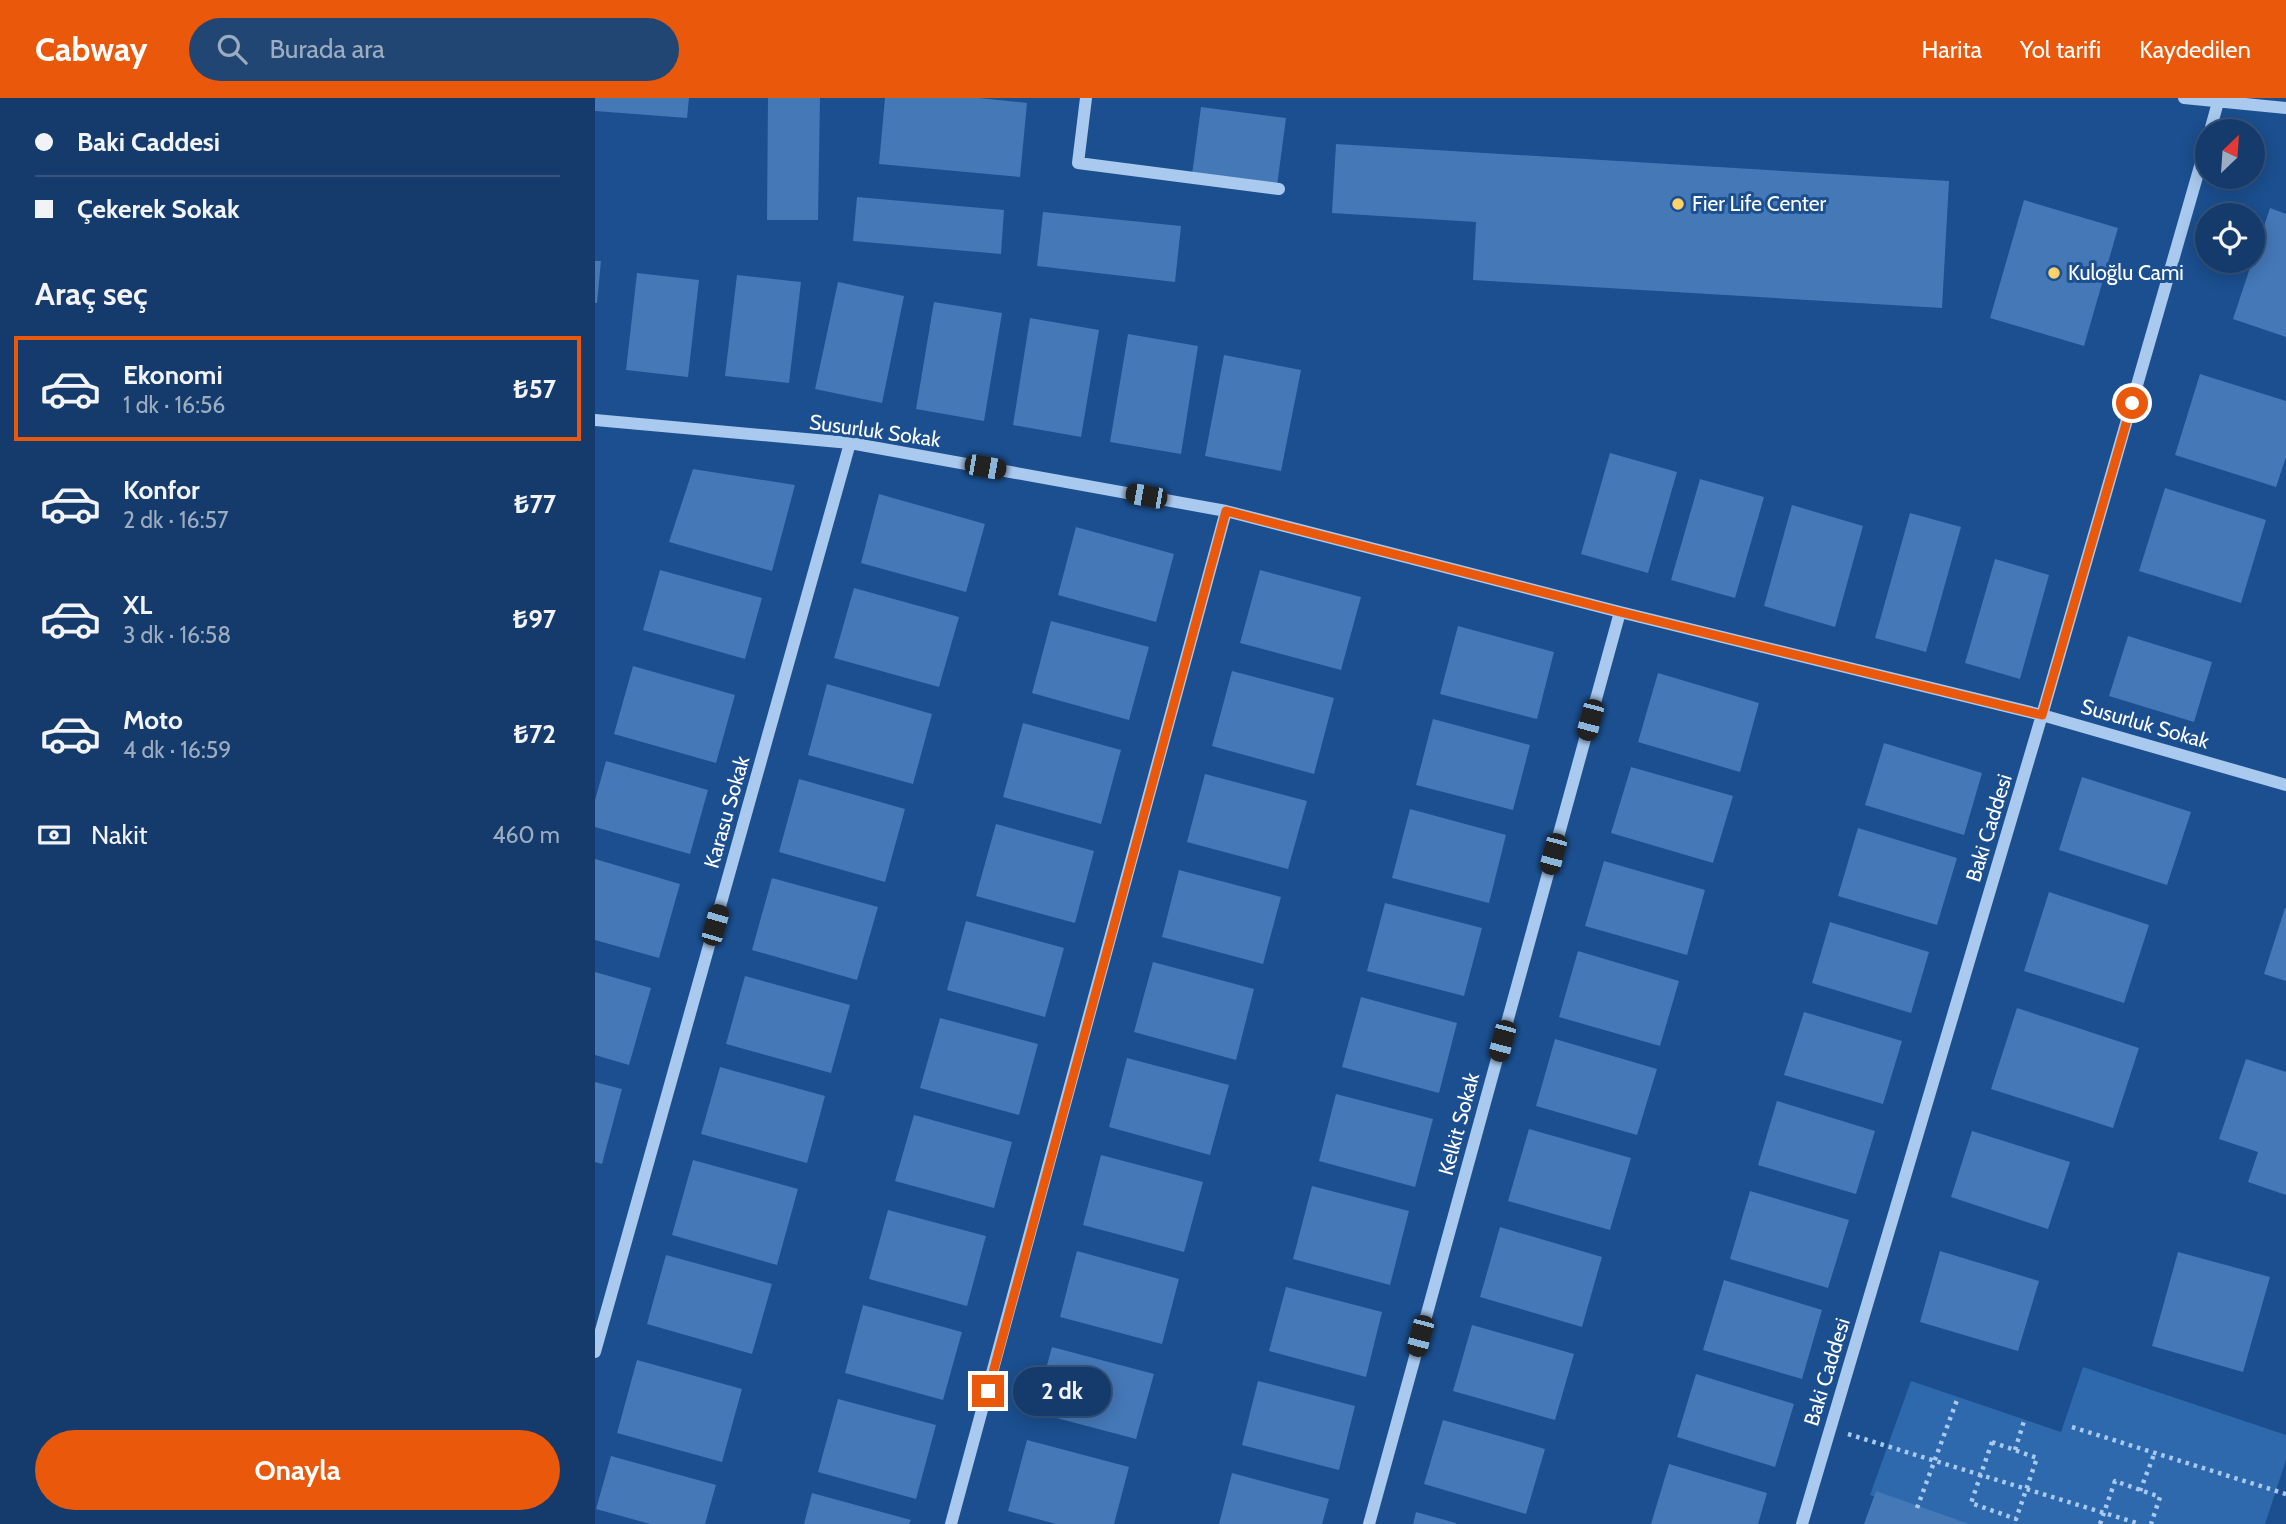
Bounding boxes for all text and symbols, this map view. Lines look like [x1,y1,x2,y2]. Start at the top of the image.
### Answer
search box [189,18,679,81]
text: Cabway [35,29,147,69]
icon: search [213,30,251,68]
text: Burada ara [269,33,385,65]
text: Harita [1922,35,1982,64]
text: Yol tarifi [2020,35,2101,64]
text: Kaydedilen [2139,35,2251,64]
north arrow [2195,119,2265,189]
map controls [2195,119,2265,273]
text: Baki Caddesi [77,126,220,158]
place label: Fier Life Center [1692,191,1826,216]
text: Çekerek Sokak [77,193,240,225]
marker: Fier Life Center [1670,196,1686,212]
button: locate [2195,203,2265,273]
place label: Kuloğlu Cami [2068,260,2184,285]
marker: Kuloğlu Cami [2046,265,2062,281]
text: Araç seç [35,274,148,313]
icon: car [39,357,102,420]
text: Ekonomi [123,359,223,391]
text: ₺57 [513,373,556,405]
route start [2116,387,2148,419]
text: 1 dk · 16:56 [123,391,225,419]
street label: Susurluk Sokak [808,409,943,452]
car [963,453,1008,481]
icon: car [39,472,102,535]
text: Konfor [123,474,200,506]
car [1124,482,1169,510]
text: ₺77 [514,488,556,520]
text: 2 dk · 16:57 [123,506,228,534]
icon: car [39,587,102,650]
text: XL [123,589,152,621]
text: ₺97 [513,603,556,635]
text: 3 dk · 16:58 [123,621,231,649]
street label: Susurluk Sokak [2078,693,2213,754]
car [1575,697,1606,743]
icon: car [39,702,102,765]
text: Moto [123,704,183,736]
text: ₺72 [514,718,556,750]
text: 4 dk · 16:59 [123,736,231,764]
street label: Karasu Sokak [699,752,755,871]
street label: Baki Caddesi [1960,771,2017,885]
icon: cash [35,816,73,854]
text: Nakit [91,819,147,851]
text: 460 m [492,821,560,849]
car [1538,831,1569,877]
car [700,902,731,948]
car [1487,1018,1518,1064]
street label: Kelkit Sokak [1433,1069,1484,1178]
car [1405,1313,1436,1359]
street label: Baki Caddesi [1798,1315,1855,1429]
callout: 2 dk [1013,1366,1111,1416]
route end [972,1375,1004,1407]
text: 2 dk [1041,1377,1083,1405]
button: Onayla [35,1430,560,1510]

